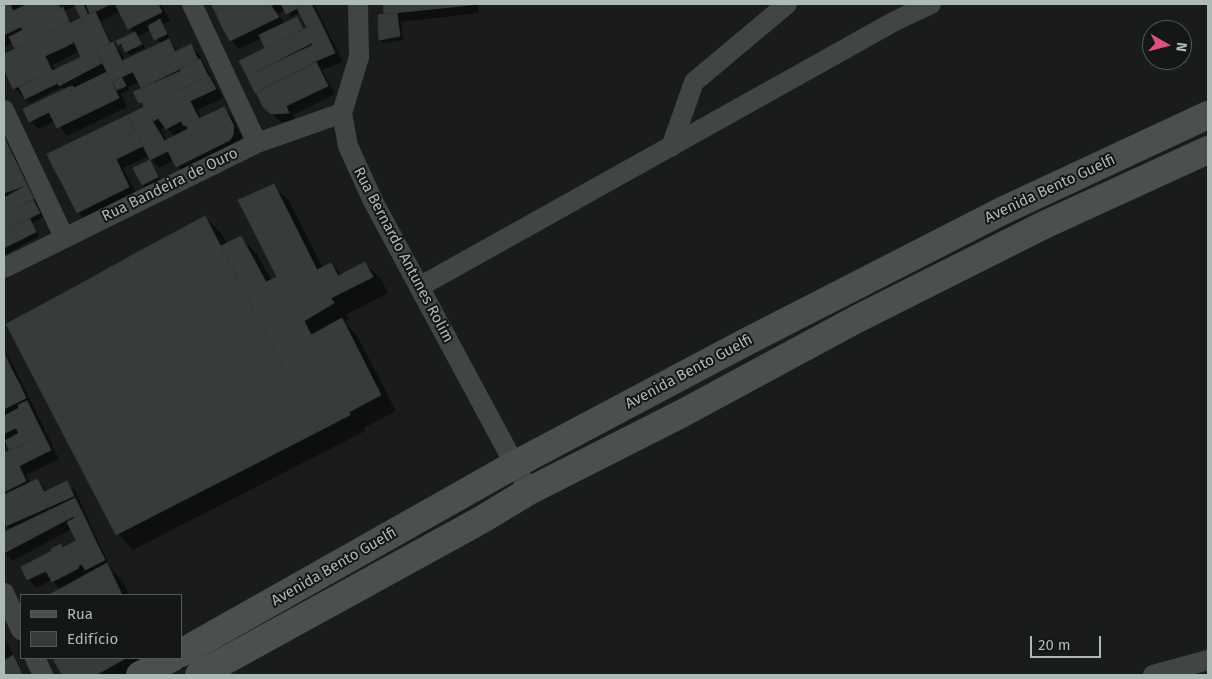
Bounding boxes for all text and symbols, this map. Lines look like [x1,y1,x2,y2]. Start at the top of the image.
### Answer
north arrow [1142,20,1192,70]
text: N [1172,41,1190,53]
street label: Rua Bandeira de Ouro [99,144,241,226]
street label: Avenida Bento Guelfi [982,151,1118,227]
street label: Rua Bernardo Antunes Rolim [349,164,457,346]
street label: Avenida Bento Guelfi [622,331,756,413]
street label: Avenida Bento Guelfi [268,524,400,610]
legend [20,594,182,659]
text: Rua [67,605,93,623]
scale bar [1032,626,1103,658]
text: Edifício [67,630,118,648]
text: 20 m [1038,636,1071,654]

